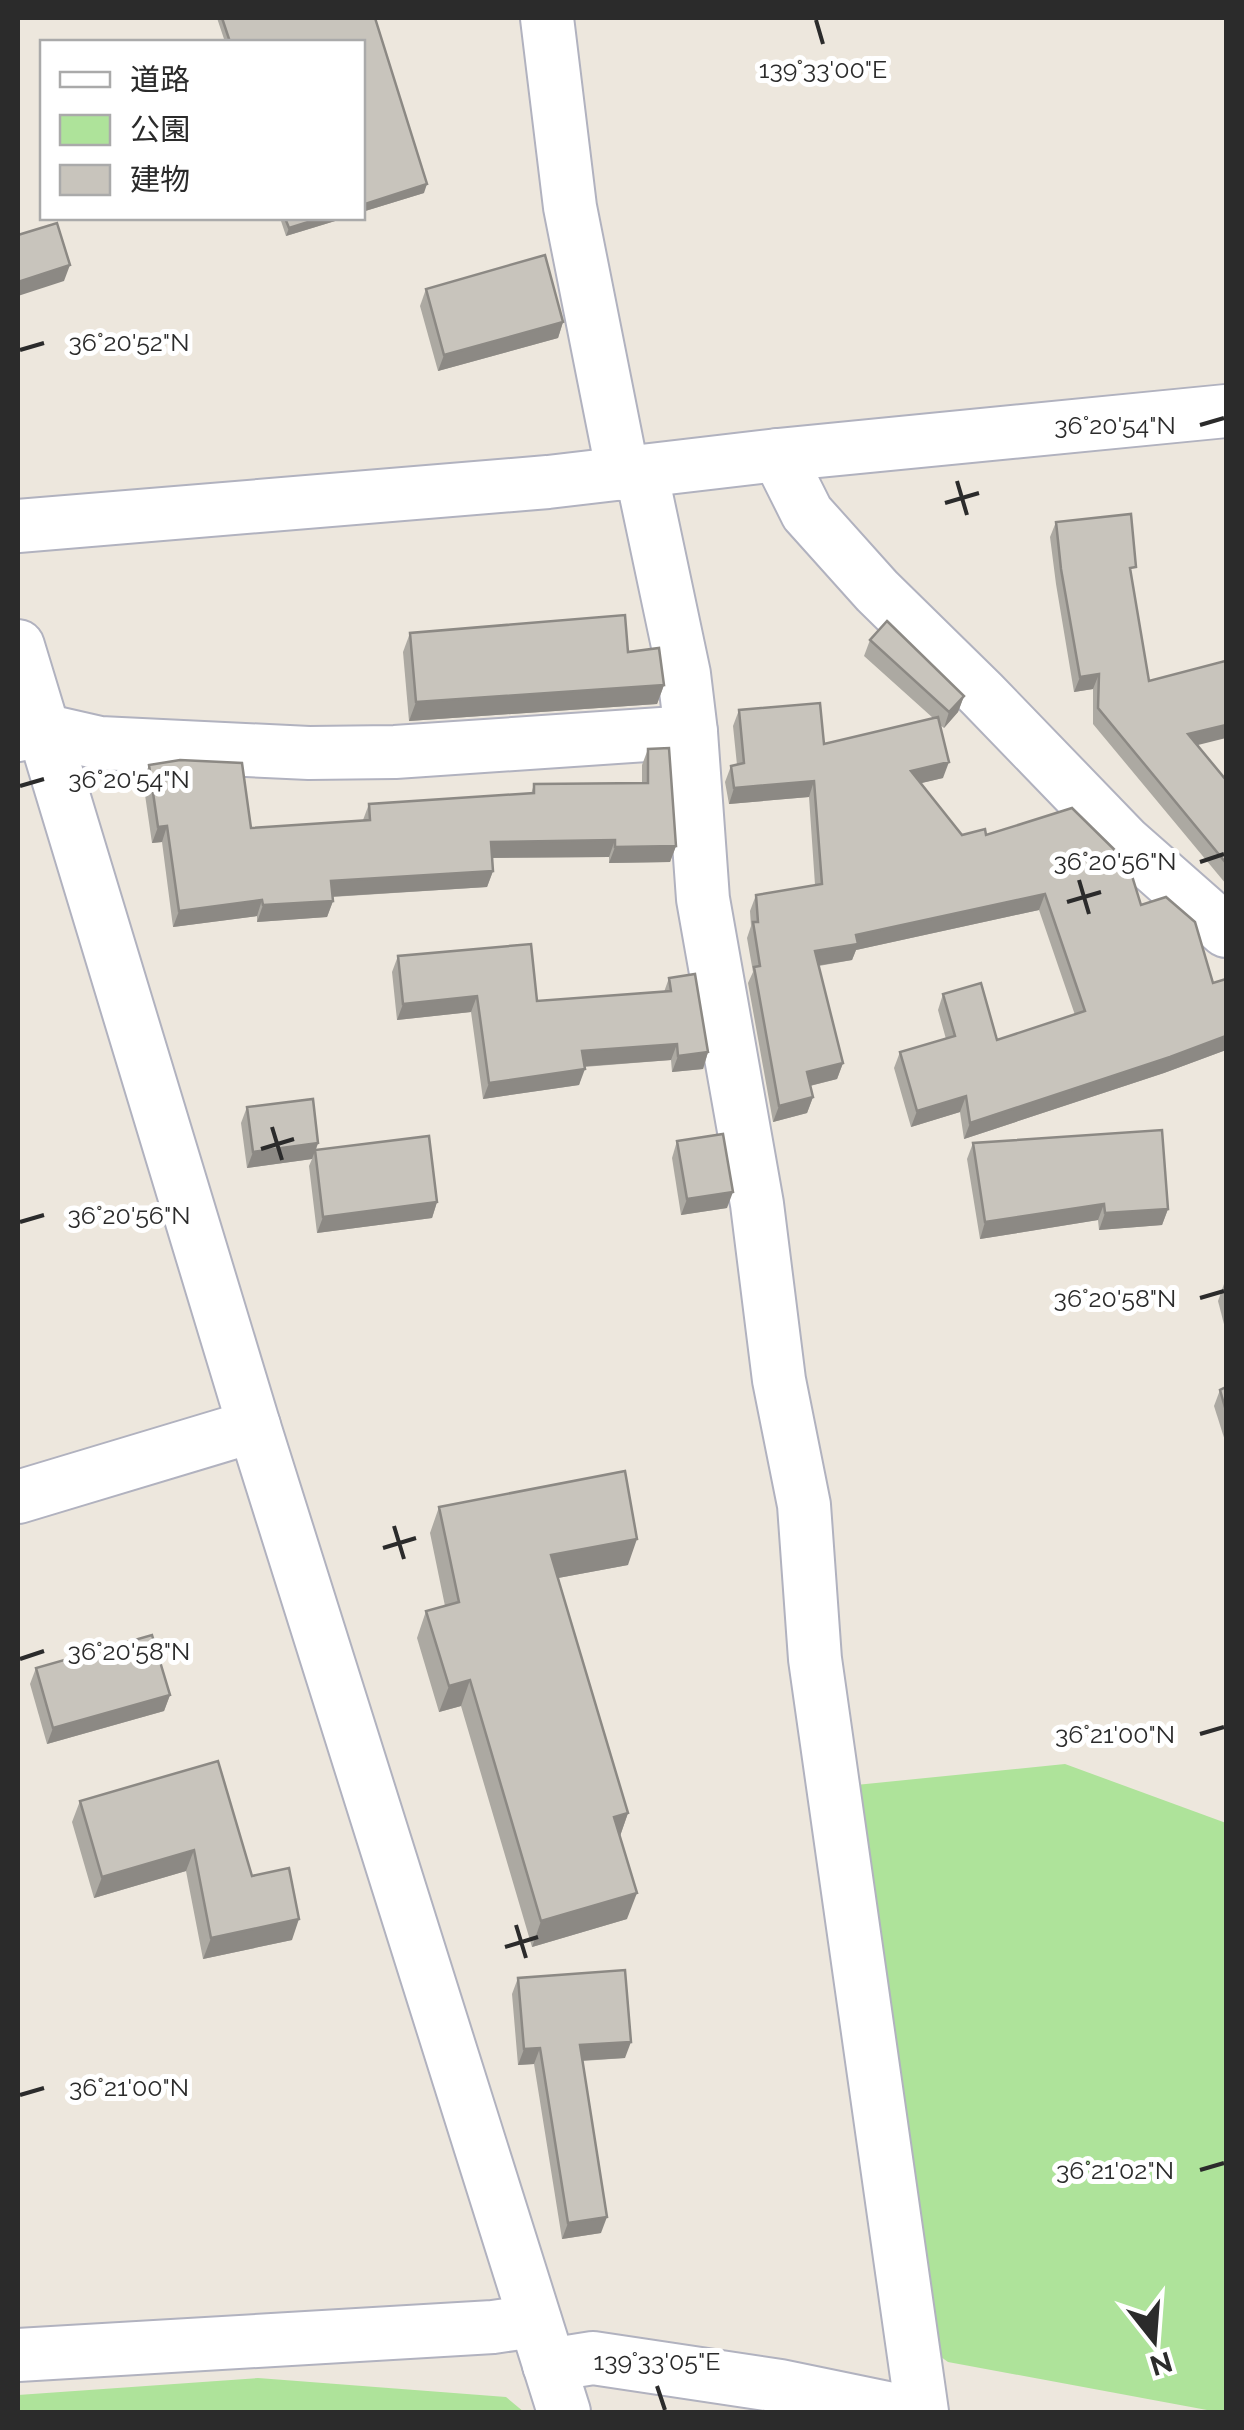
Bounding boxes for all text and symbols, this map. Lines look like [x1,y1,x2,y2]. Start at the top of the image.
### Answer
legend [40,40,365,220]
text: 139°33'00"E [759,54,887,84]
text: 道路 [130,62,190,97]
text: 公園 [130,112,190,147]
text: 建物 [130,162,190,197]
text: 36°20'52"N [69,327,189,357]
text: 36°20'54"N [1054,410,1176,440]
text: 36°20'54"N [68,764,190,794]
text: 36°20'56"N [1053,846,1177,876]
text: 36°20'56"N [67,1200,191,1230]
text: 36°20'58"N [1054,1283,1176,1313]
text: 36°20'58"N [68,1636,190,1666]
text: 36°21'00"N [1055,1719,1175,1749]
text: 36°21'00"N [69,2072,189,2102]
text: 36°21'02"N [1056,2155,1174,2185]
north arrow [1104,2290,1204,2390]
text: N [1146,2345,1176,2382]
text: 139°33'05"E [594,2346,720,2376]

